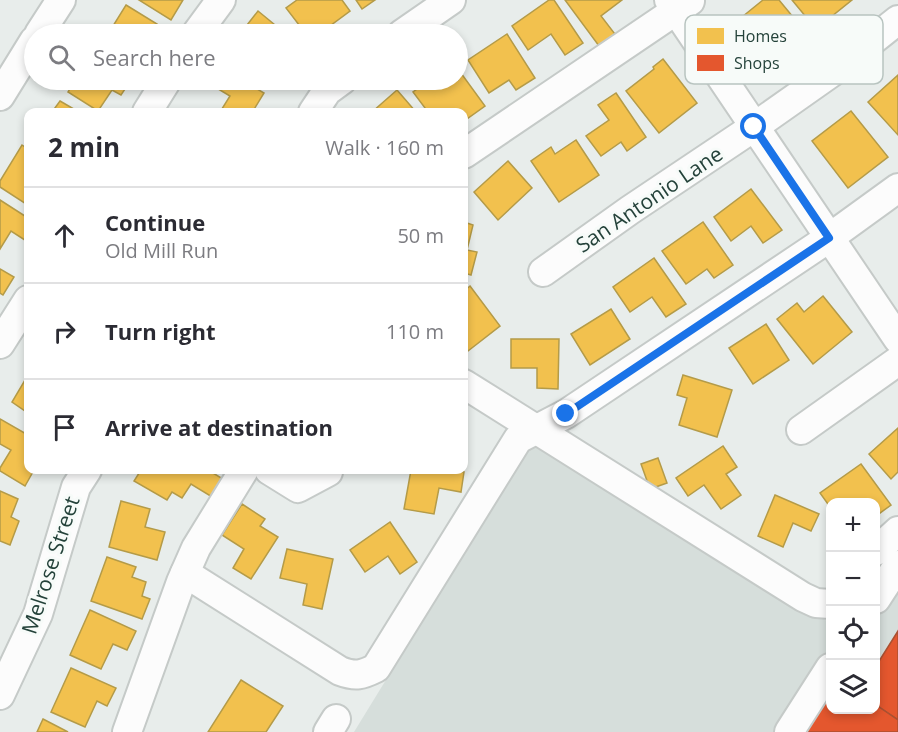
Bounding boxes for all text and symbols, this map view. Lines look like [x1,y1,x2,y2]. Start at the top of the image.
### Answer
legend [685,15,883,84]
search box [24,24,468,90]
text: Homes [734,25,787,47]
icon: search [45,41,78,74]
text: Search here [93,42,216,72]
text: Shops [734,52,780,74]
route start [740,113,766,139]
text: 2 min [48,129,120,165]
text: Walk · 160 m [325,134,444,161]
street label: San Antonio Lane [570,139,728,259]
text: Continue [105,207,205,237]
icon: ahead [48,219,81,252]
text: 50 m [397,222,444,249]
text: Old Mill Run [105,237,218,264]
icon: right [48,315,81,348]
text: Turn right [105,316,216,346]
text: 110 m [386,318,444,345]
route end [552,400,578,426]
icon: arrive [48,411,81,444]
text: Arrive at destination [105,412,333,442]
street label: Melrose Street [15,493,85,637]
map controls [826,498,880,714]
button: + [826,498,880,552]
button: − [826,552,880,606]
button: locate [826,606,880,660]
button: layers [826,660,880,714]

